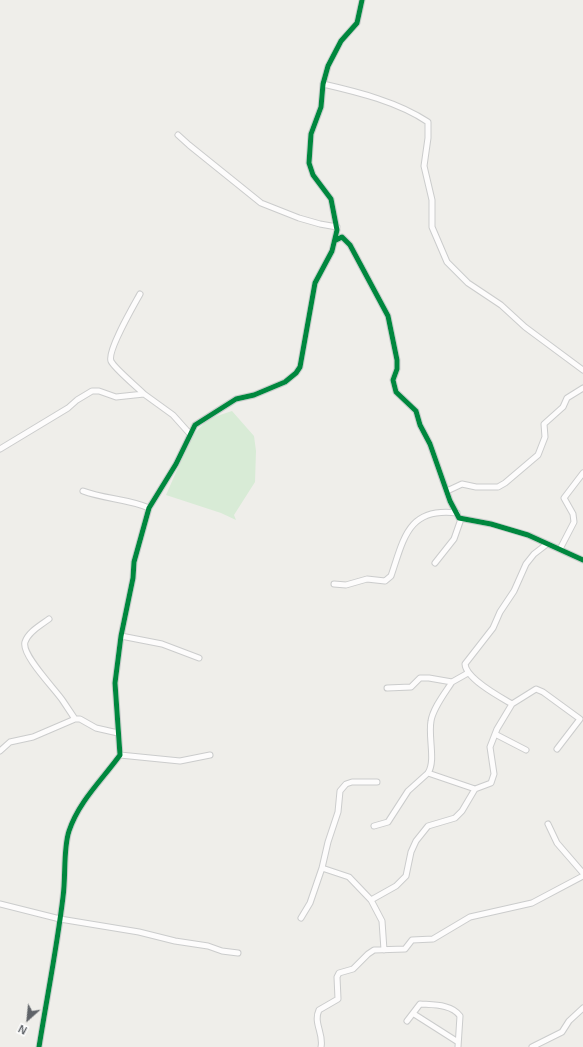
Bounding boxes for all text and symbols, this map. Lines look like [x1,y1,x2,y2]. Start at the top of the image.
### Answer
north arrow [8,999,48,1039]
text: N [16,1023,29,1037]

